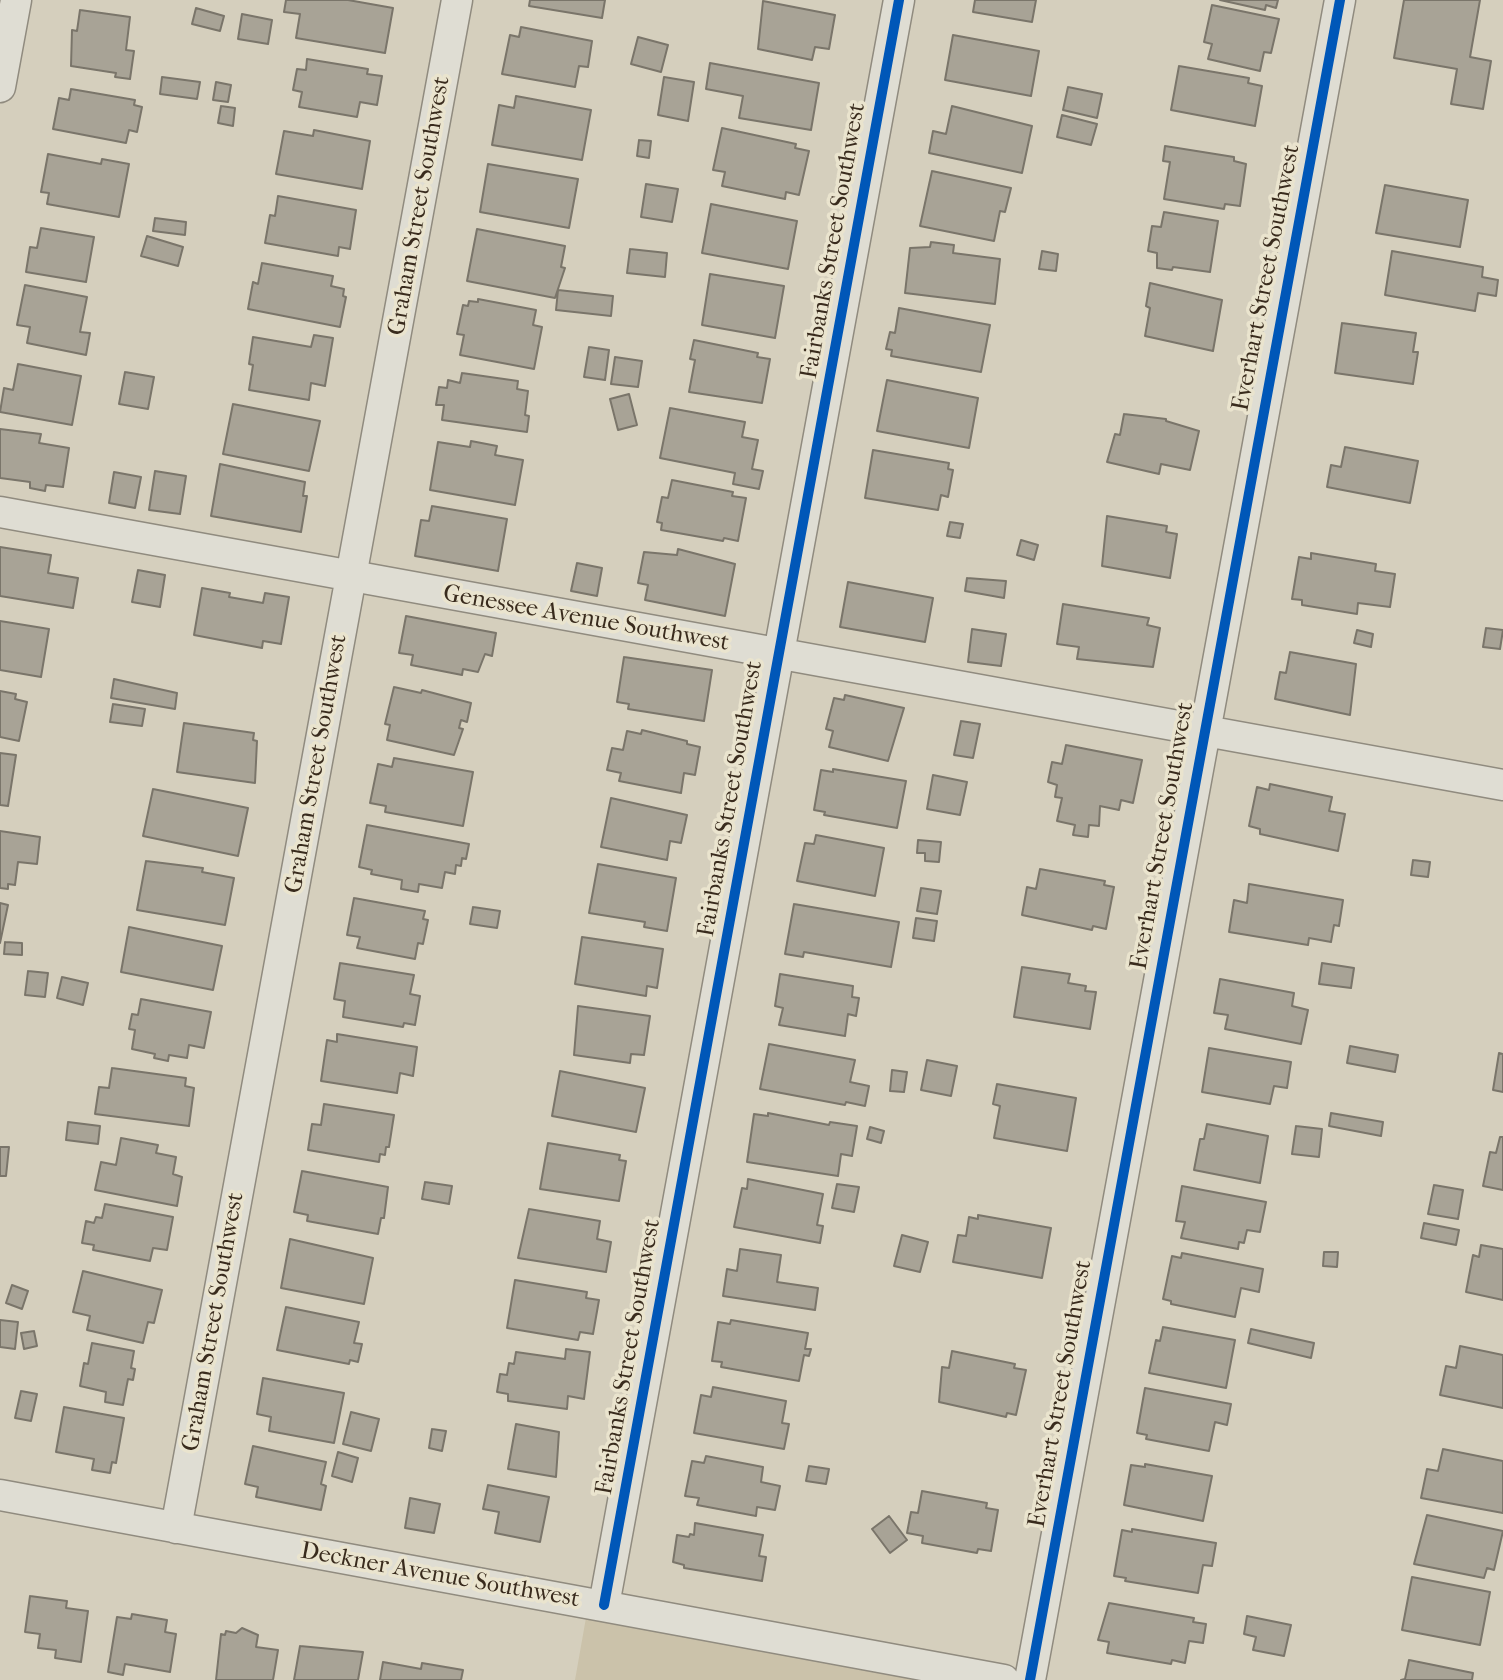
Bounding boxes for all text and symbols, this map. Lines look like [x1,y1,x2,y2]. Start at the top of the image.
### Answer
street label: Graham Street Southwest [383,74,457,338]
street label: Fairbanks Street Southwest [796,101,872,381]
street label: Everhart Street Southwest [1227,142,1307,414]
street label: Genessee Avenue Southwest [441,580,731,658]
street label: Graham Street Southwest [280,632,354,896]
street label: Fairbanks Street Southwest [693,659,769,939]
street label: Everhart Street Southwest [1125,700,1201,972]
street label: Graham Street Southwest [177,1190,251,1454]
street label: Fairbanks Street Southwest [591,1217,667,1497]
street label: Everhart Street Southwest [1023,1258,1099,1530]
street label: Deckner Avenue Southwest [298,1537,582,1615]

